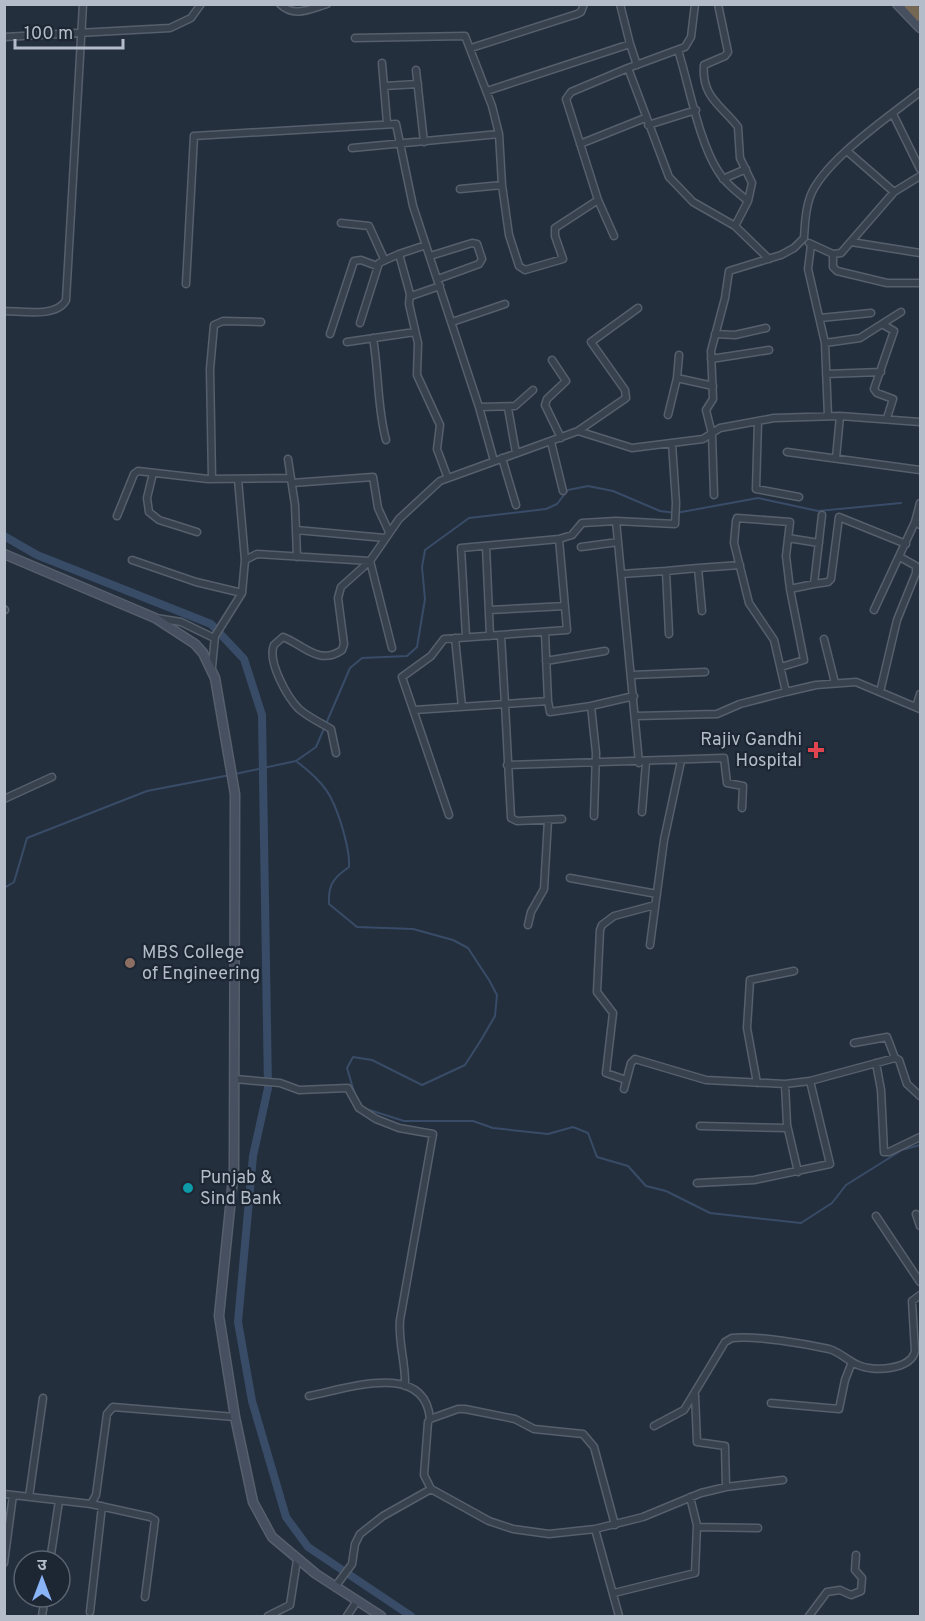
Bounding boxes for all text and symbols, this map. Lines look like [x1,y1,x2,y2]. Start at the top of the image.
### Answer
scale bar [15,12,123,50]
text: 100 m [24,23,73,46]
place label: Rajiv Gandhi Hospital [700,729,802,773]
marker: Rajiv Gandhi Hospital [807,741,825,759]
place label: MBS College of Engineering [142,942,260,986]
marker: MBS College of Engineering [123,956,137,970]
place label: Punjab & Sind Bank [200,1167,281,1211]
marker: Punjab & Sind Bank [181,1181,195,1195]
north arrow [12,1549,72,1609]
text: उ [37,1556,47,1576]

